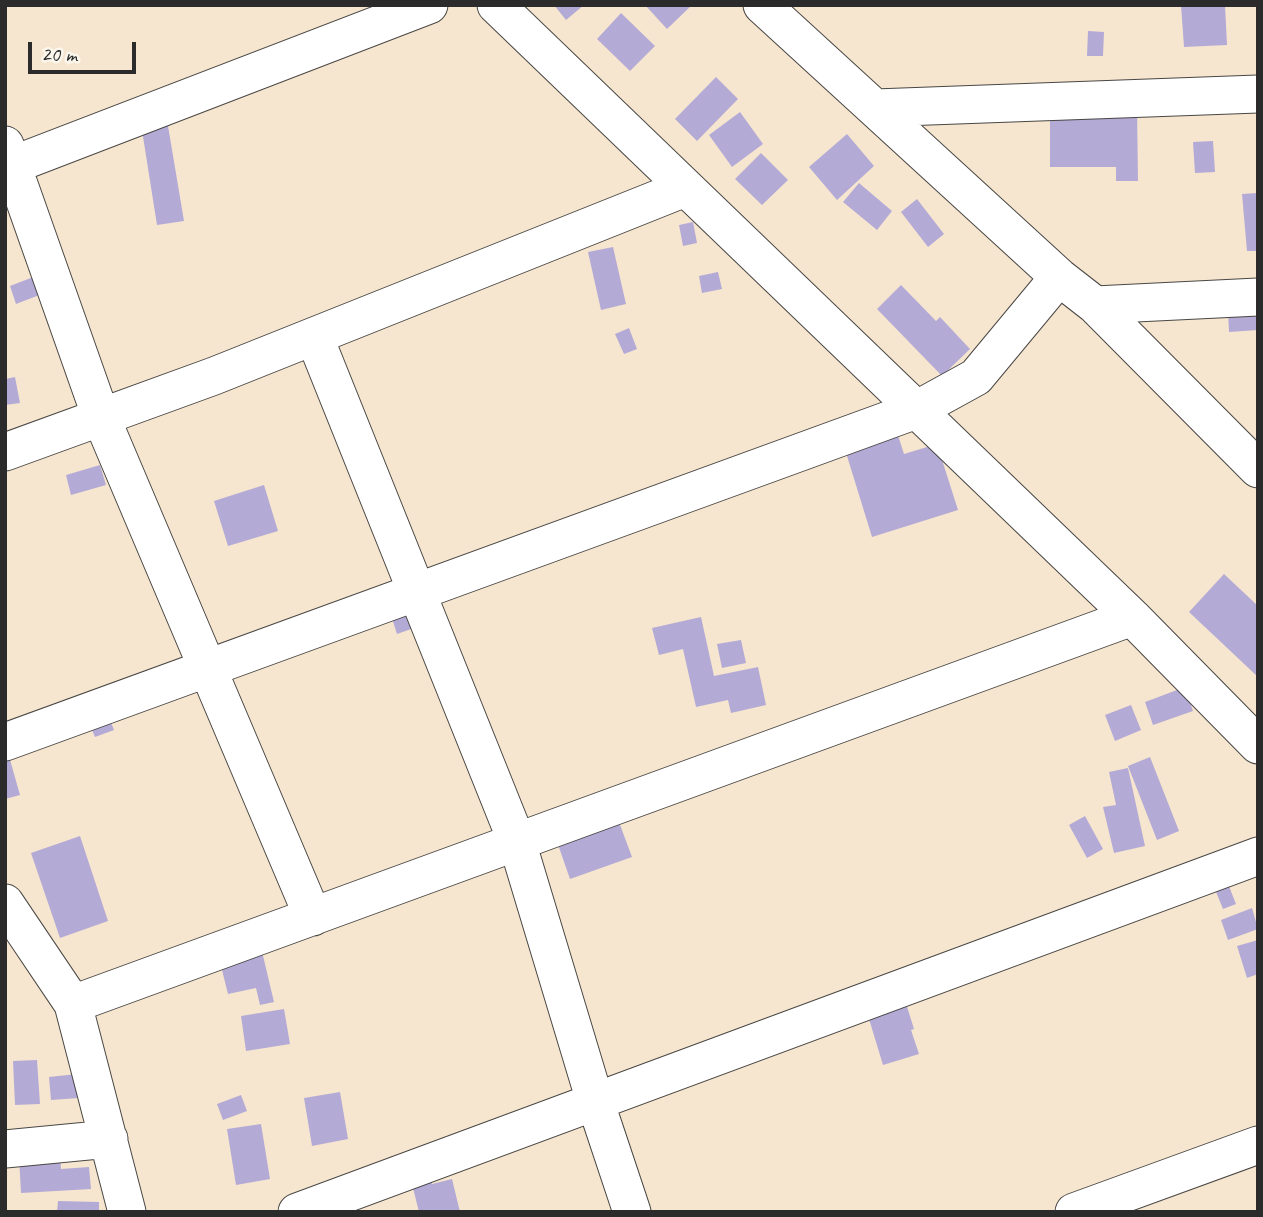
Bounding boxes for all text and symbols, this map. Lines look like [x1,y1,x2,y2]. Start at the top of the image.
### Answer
scale bar [32,28,140,72]
text: 20 m [41,41,77,67]

